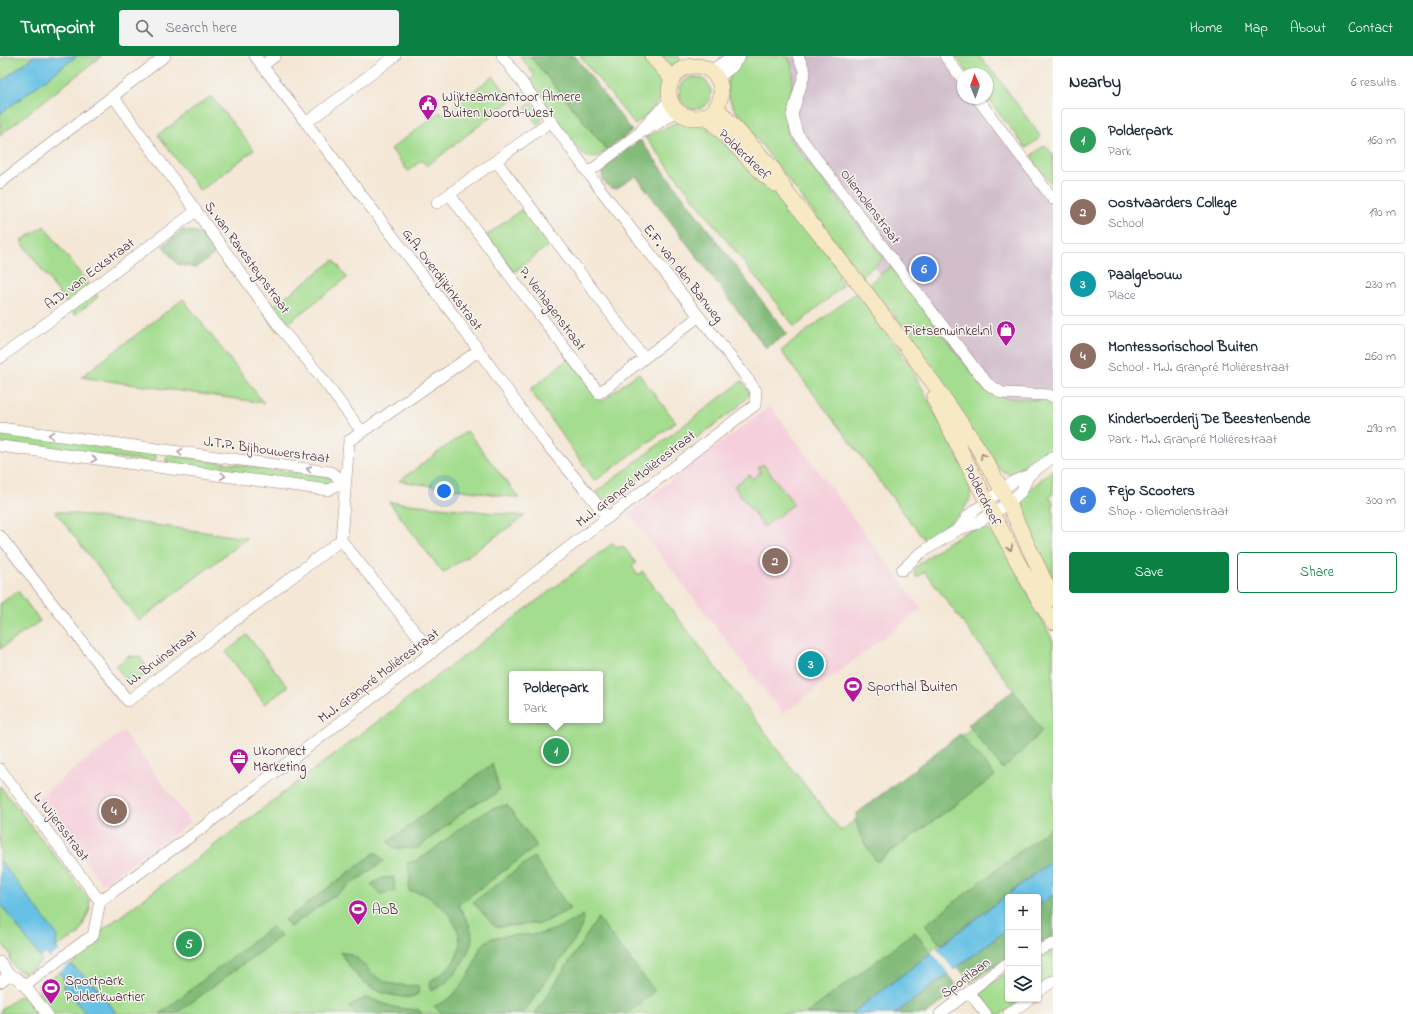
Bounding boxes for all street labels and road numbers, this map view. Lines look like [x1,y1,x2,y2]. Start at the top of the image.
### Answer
street label: Polderdreef [713,125,775,186]
street label: Oliemolenstraat [834,165,905,249]
street label: S. van Ravesteynstraat [198,197,295,319]
street label: E.F. van den Banweg [637,220,728,328]
street label: G.A. Overdijkinkstraat [396,224,487,336]
street label: A.D. van Eckstraat [40,233,140,315]
street label: P. Verhagenstraat [512,262,591,356]
street label: M.J. Granpré Molièrestraat [572,425,701,533]
street label: J.T.P. Bijhouwerstraat [203,431,331,470]
street label: Polderdreef [958,461,1006,530]
street label: M.J. Granpré Molièrestraat [314,623,444,729]
street label: W. Bruinstraat [122,624,202,692]
street label: L. Wijersstraat [28,788,94,866]
street label: Sportlaan [937,953,995,1004]

